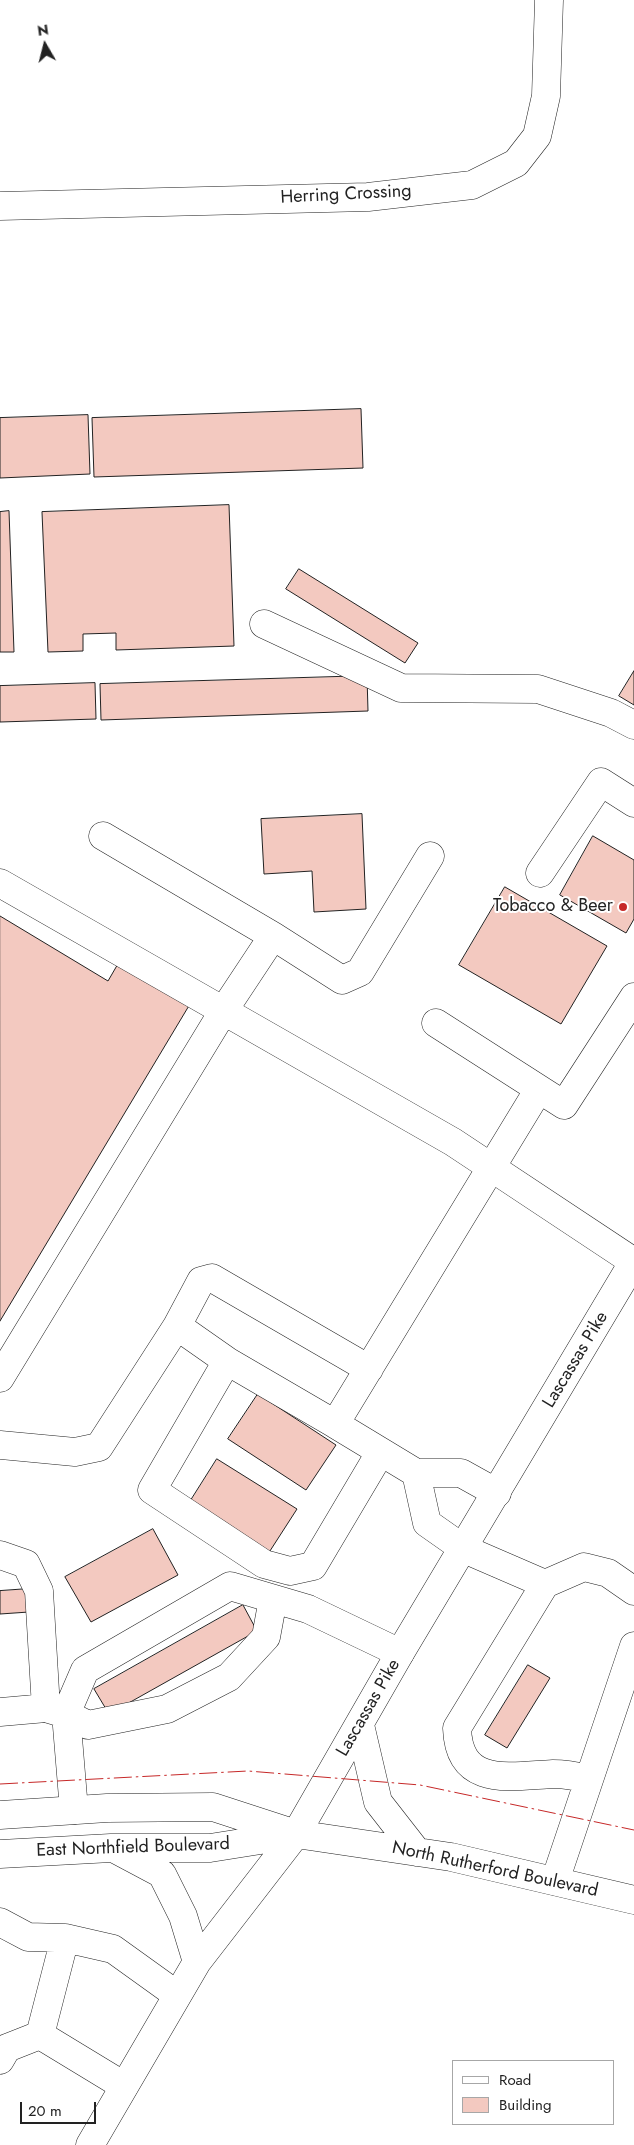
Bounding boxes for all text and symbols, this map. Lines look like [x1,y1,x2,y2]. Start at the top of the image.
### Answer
text: N [36,19,50,41]
north arrow [20,20,70,70]
street label: Herring Crossing [280,181,412,209]
place label: Tobacco & Beer [493,896,613,918]
marker: Tobacco & Beer [617,901,629,913]
street label: Lascassas Pike [539,1308,613,1412]
street label: Lascassas Pike [333,1656,405,1760]
street label: East Northfield Boulevard [36,1834,230,1862]
street label: North Rutherford Boulevard [390,1838,600,1902]
legend [452,2060,614,2125]
text: Road [499,2069,531,2091]
scale bar [22,2092,99,2124]
text: Building [499,2094,551,2116]
text: 20 m [28,2100,62,2122]

